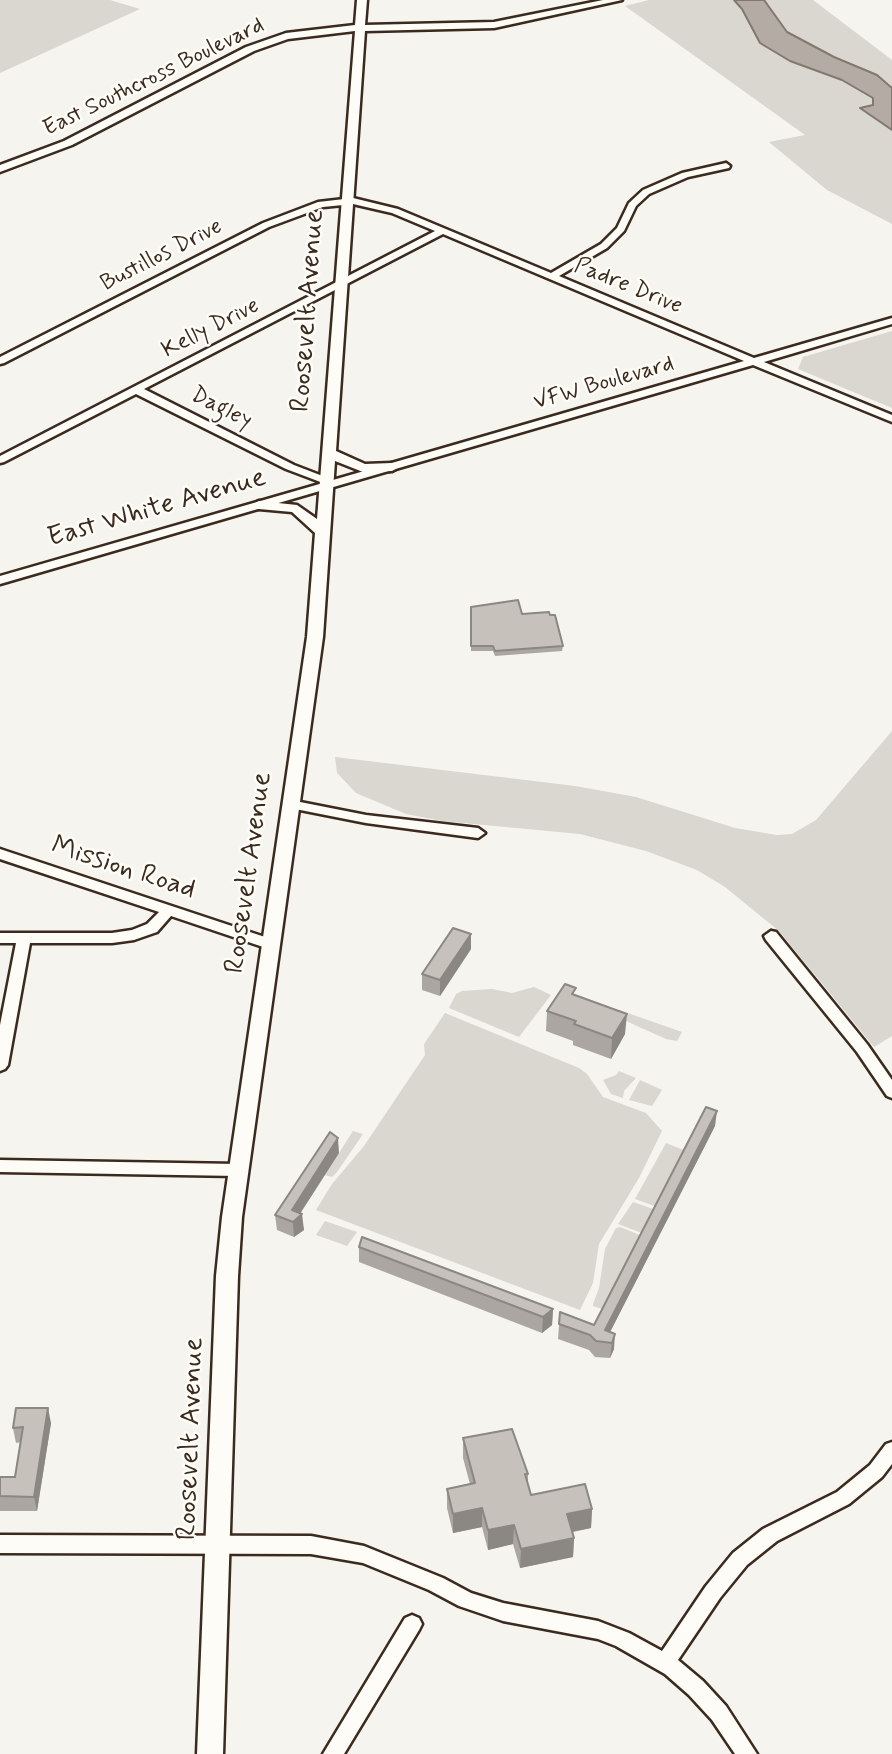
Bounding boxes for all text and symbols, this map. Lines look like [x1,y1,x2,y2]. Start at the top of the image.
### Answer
street label: East Southcross Boulevard [39,12,269,144]
street label: Roosevelt Avenue [285,209,333,413]
street label: Bustillos Drive [97,214,227,298]
street label: Padre Drive [570,253,686,321]
street label: Kelly Drive [158,293,264,365]
street label: VFW Boulevard [531,351,677,417]
street label: Dagley [186,382,256,436]
street label: East White Avenue [44,462,270,556]
street label: Roosevelt Avenue [219,770,281,976]
street label: Mission Road [47,830,199,908]
street label: Roosevelt Avenue [172,1337,212,1541]

